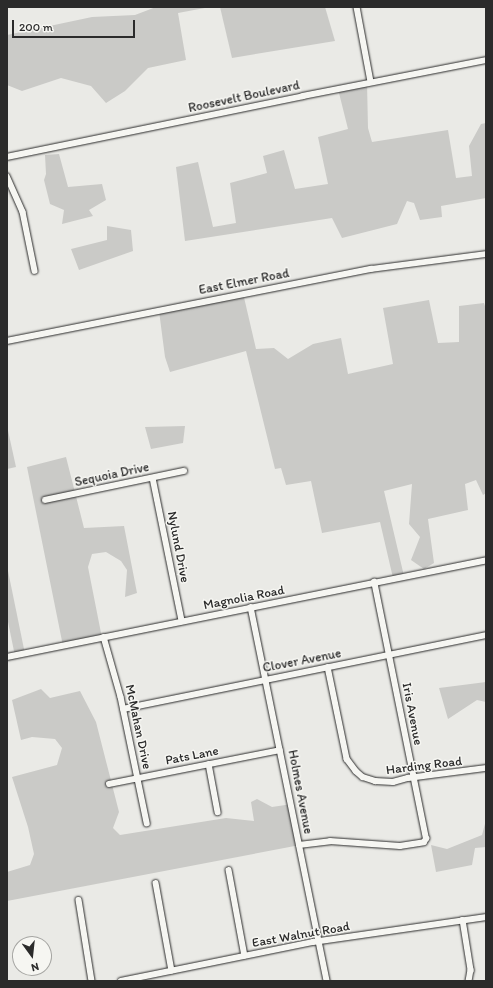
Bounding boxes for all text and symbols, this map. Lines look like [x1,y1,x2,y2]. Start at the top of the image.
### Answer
scale bar [14,12,137,38]
text: 200 m [19,20,53,34]
street label: Roosevelt Boulevard [187,78,301,116]
street label: East Elmer Road [198,266,290,298]
street label: Sequoia Drive [73,459,151,491]
street label: Nylund Drive [163,510,193,584]
street label: Magnolia Road [202,583,286,613]
street label: Clover Avenue [261,646,343,676]
street label: Iris Avenue [398,682,426,746]
street label: McMahan Drive [121,683,155,771]
street label: Pats Lane [164,743,220,769]
street label: Holmes Avenue [284,749,316,835]
street label: Harding Road [385,754,463,778]
street label: East Walnut Road [251,919,351,951]
north arrow [12,936,52,976]
text: N [30,960,40,974]

